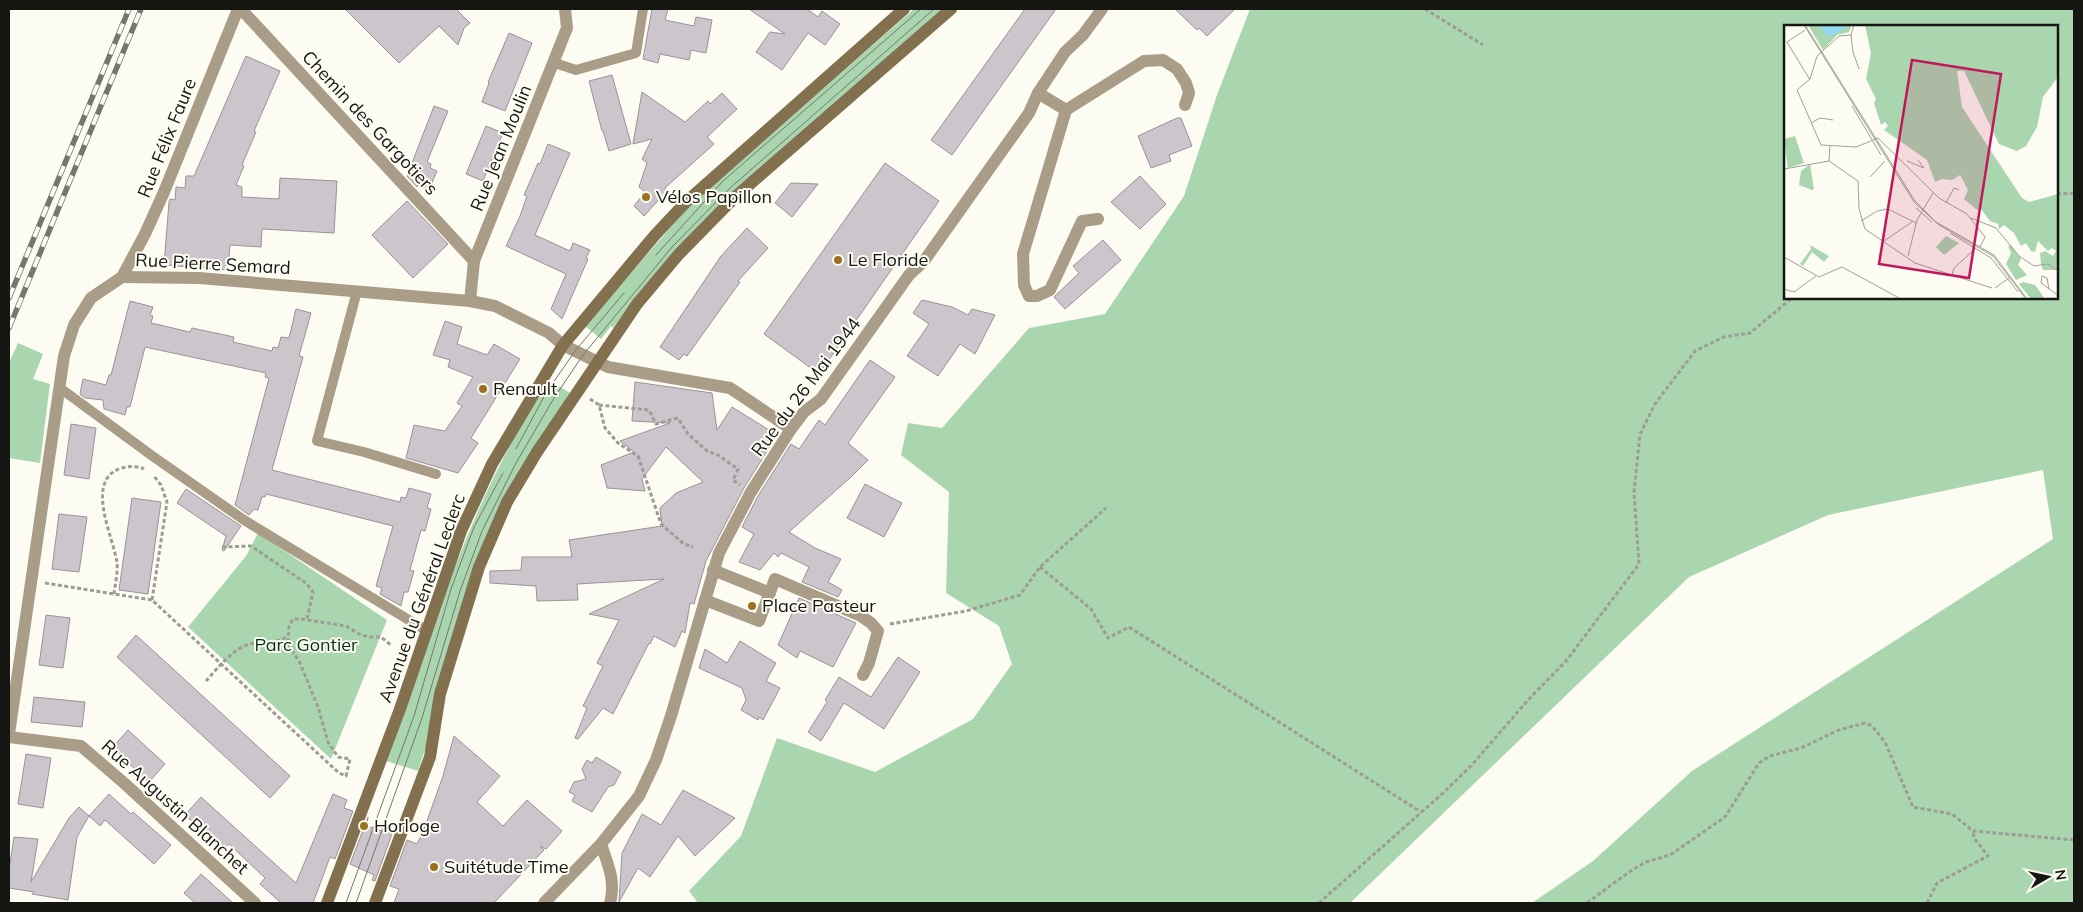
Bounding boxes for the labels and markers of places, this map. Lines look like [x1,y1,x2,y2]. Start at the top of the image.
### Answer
place label: Vélos Papillon [656,185,772,208]
marker: Vélos Papillon [640,191,652,203]
place label: Le Floride [848,248,928,271]
marker: Le Floride [832,254,844,266]
place label: Renault [493,377,557,400]
marker: Renault [477,383,489,395]
place label: Place Pasteur [762,594,876,617]
marker: Place Pasteur [746,600,758,612]
place label: Horloge [374,814,440,837]
marker: Horloge [358,820,370,832]
place label: Suitétude Time [444,855,569,878]
marker: Suitétude Time [428,861,440,873]

